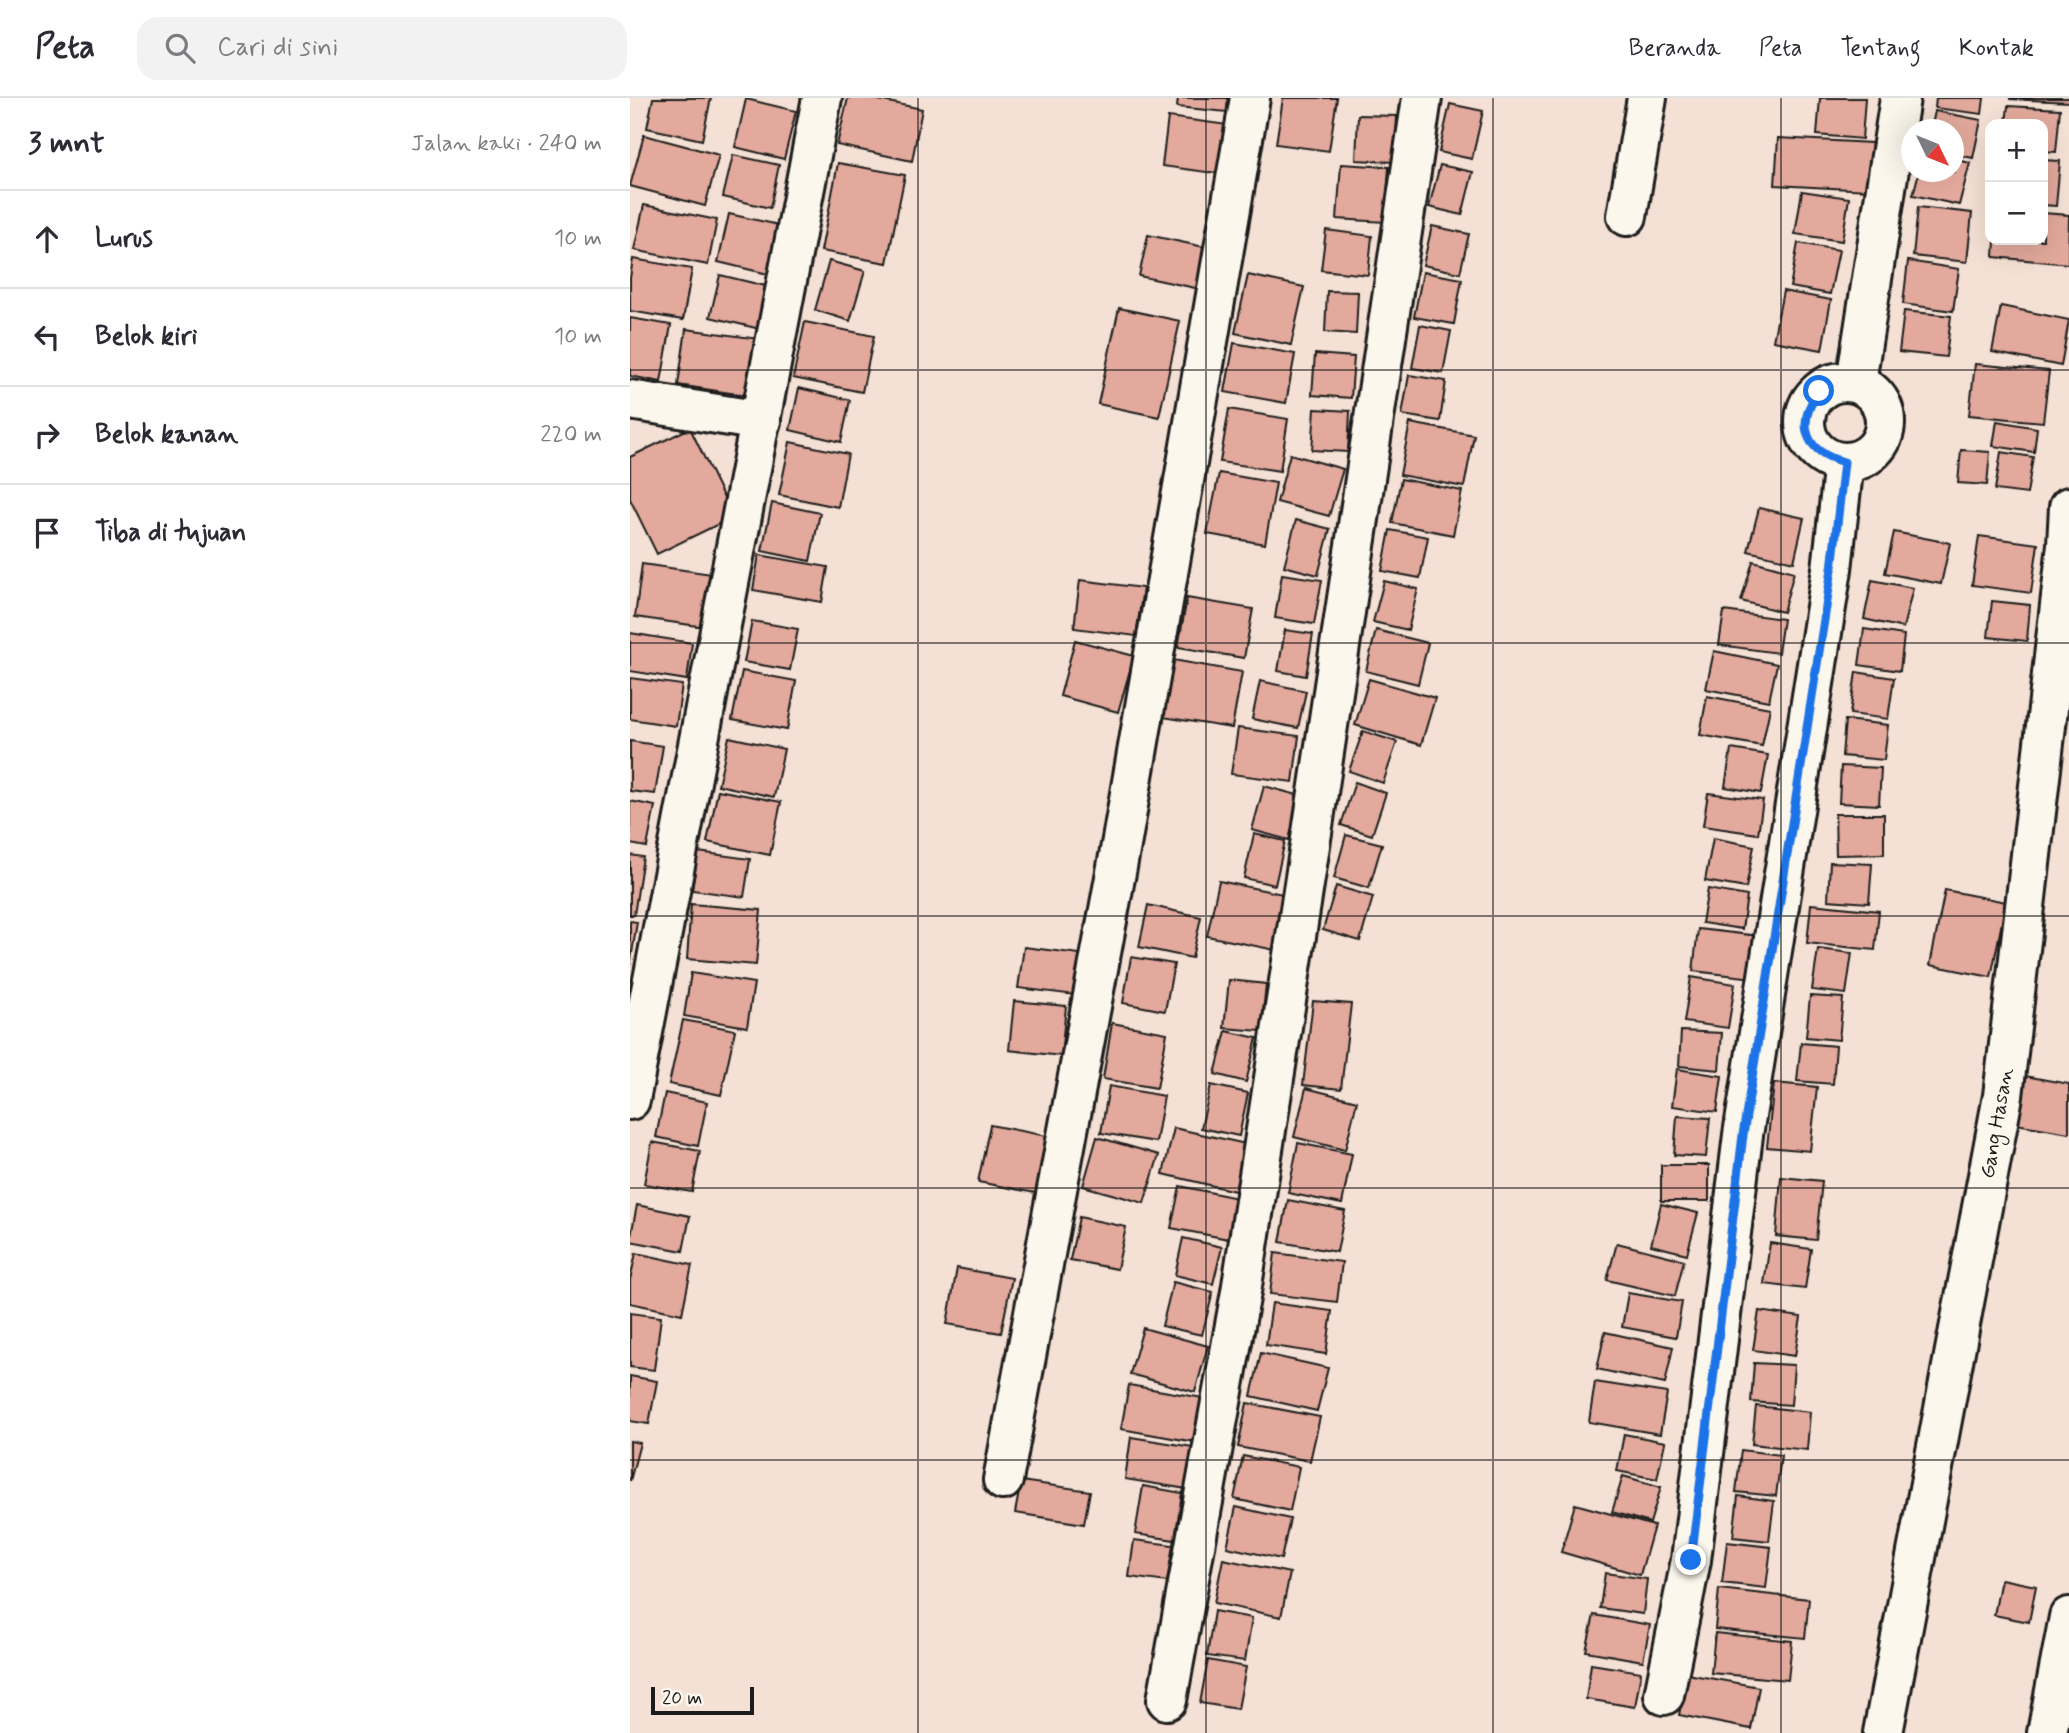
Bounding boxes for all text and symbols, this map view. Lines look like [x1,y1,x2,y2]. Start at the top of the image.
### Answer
search box [137,17,627,80]
text: Peta [35,26,95,70]
icon: search [161,29,199,67]
text: Cari di sini [217,31,338,65]
text: Beranda [1629,33,1721,64]
text: Peta [1759,33,1802,64]
text: Tentang [1840,33,1921,64]
text: Kontak [1959,33,2034,64]
north arrow [1901,119,1964,182]
map controls [1985,119,2048,245]
button: + [1985,119,2048,182]
text: 3 mnt [28,124,104,163]
text: Jalan kaki · 240 m [411,129,602,159]
button: − [1985,182,2048,245]
icon: ahead [28,220,66,258]
text: Lurus [95,222,153,256]
text: 10 m [554,224,602,254]
icon: left [28,318,66,356]
text: Belok kiri [95,320,197,354]
text: 10 m [554,322,602,352]
route start [1803,375,1834,406]
icon: right [28,416,66,454]
text: Belok kanan [95,418,238,452]
text: 220 m [540,420,602,450]
icon: arrive [28,514,66,552]
text: Tiba di tujuan [95,516,246,550]
street label: Gang Hasan [1973,1065,2022,1181]
route end [1675,1544,1706,1575]
scale bar [651,1684,754,1716]
text: 20 m [662,1686,702,1711]

